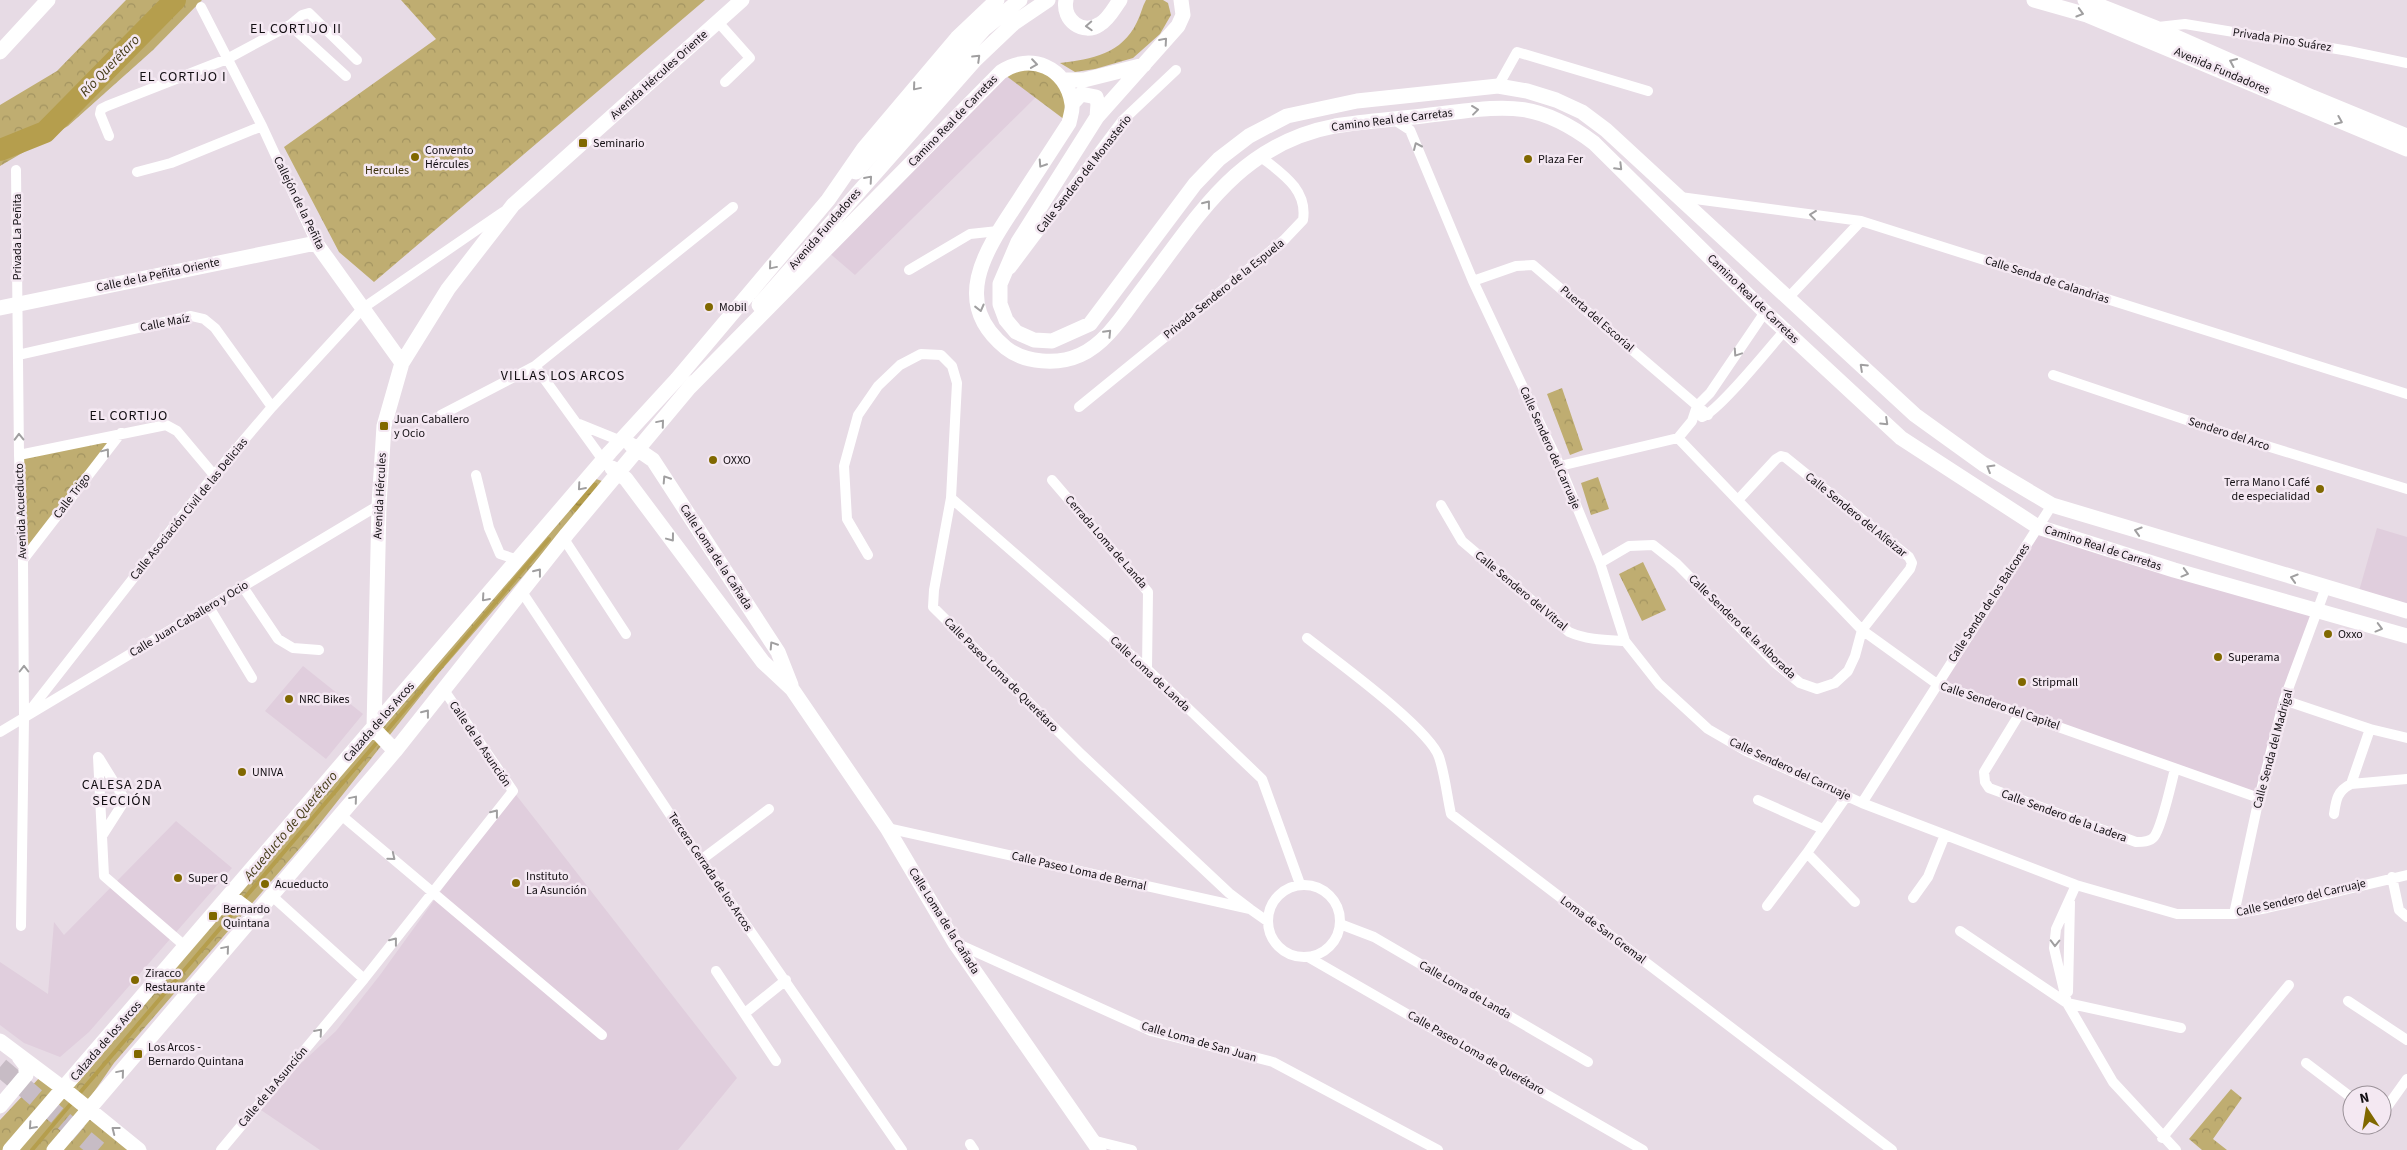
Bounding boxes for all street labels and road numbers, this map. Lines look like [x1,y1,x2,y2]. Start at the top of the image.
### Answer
street label: Privada Pino Suárez [2231,24,2333,56]
street label: Avenida Hércules Oriente [606,26,712,124]
street label: Avenida Fundadores [2172,43,2272,99]
street label: Camino Real de Carretas [904,71,1002,171]
street label: Camino Real de Carretas [1330,104,1454,136]
street label: Calle Sendero del Monasterio [1032,111,1136,237]
street label: Callejón de la Peñita [269,154,329,252]
street label: Avenida Fundadores [785,185,865,273]
street label: Privada La Peñita [9,194,26,280]
street label: Privada Sendero de la Espuela [1160,235,1288,343]
street label: Camino Real de Carretas [1703,250,1803,348]
street label: Calle Senda de Calandrias [1983,252,2111,308]
street label: Calle de la Peñita Oriente [95,254,221,296]
street label: Puerta del Escorial [1556,282,1638,356]
street label: Calle Maíz [139,310,191,336]
street label: Calle Sendero del Carruaje [1515,384,1585,512]
street label: Sendero del Arco [2186,413,2272,455]
street label: Calle Asociación Civil de las Delicias [126,434,252,584]
street label: Avenida Hércules [369,452,391,540]
street label: Avenida Acueducto [11,463,31,559]
street label: Calle Sendero del Alfeizar [1801,468,1911,562]
street label: Calle Trigo [49,470,95,522]
street label: Cerrada Loma de Landa [1061,492,1151,592]
street label: Calle Loma de la Cañada [675,501,757,613]
street label: Camino Real de Carretas [2042,521,2164,575]
street label: Calle Senda de los Balcones [1944,540,2034,666]
street label: Calle Sendero del Vitral [1471,547,1571,635]
street label: Calle Sendero de la Alborada [1684,571,1800,683]
street label: Calle Juan Caballero y Ocio [126,577,252,661]
street label: Calle Paseo Loma de Querétaro [940,614,1062,736]
street label: Calle Loma de Landa [1106,632,1194,716]
street label: Calzada de los Arcos [339,678,419,766]
street label: Calle Sendero del Capitel [1938,678,2062,734]
street label: Calle Senda del Madrigal [2249,687,2297,811]
street label: Calle de la Asunción [445,698,515,790]
street label: Calle Sendero del Carruaje [1726,733,1854,805]
street label: Calle Sendero de la Ladera [1999,785,2129,847]
street label: Tercera Cerrada de los Arcos [664,809,756,935]
street label: Calle Paseo Loma de Bernal [1010,847,1148,895]
street label: Calle Loma de la Cañada [904,864,984,978]
street label: Calle Sendero del Carruaje [2234,875,2368,921]
street label: Loma de San Gremal [1557,892,1649,968]
street label: Calle Loma de Landa [1416,957,1514,1023]
street label: Calzada de los Arcos [66,997,146,1085]
street label: Calle Paseo Loma de Querétaro [1404,1007,1548,1099]
street label: Calle Loma de San Juan [1139,1017,1259,1067]
street label: Calle de la Asunción [234,1043,312,1131]

